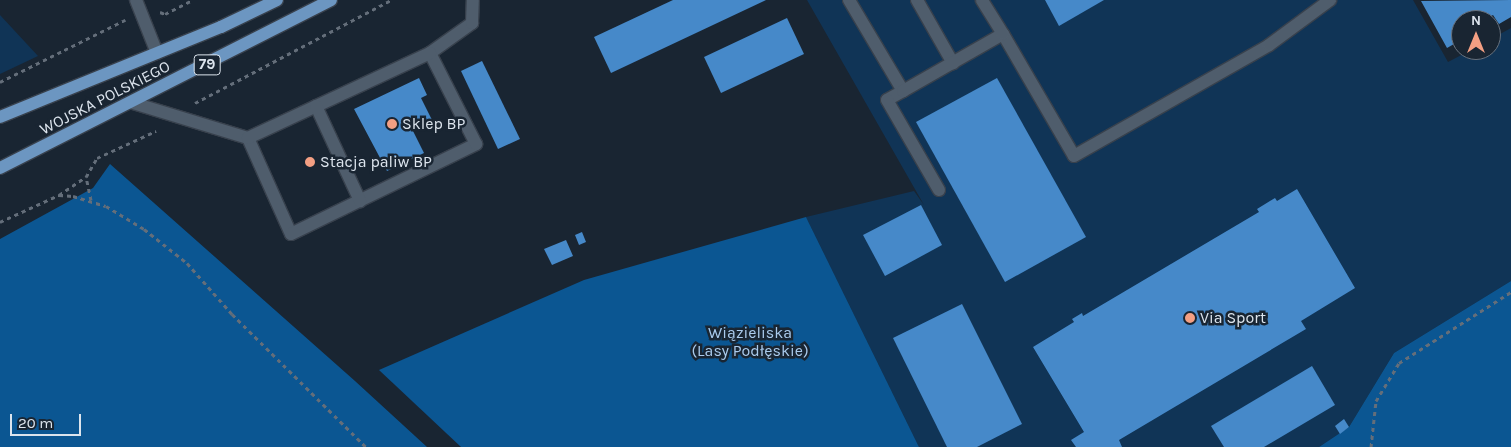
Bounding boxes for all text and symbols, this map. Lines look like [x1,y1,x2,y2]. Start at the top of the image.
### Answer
north arrow [1451,10,1501,60]
text: N [1471,12,1481,29]
road number: 79 [193,52,221,78]
street label: WOJSKA POLSKIEGO [37,57,173,139]
place label: Sklep BP [402,114,465,134]
marker: Sklep BP [386,118,398,130]
place label: Stacja paliw BP [320,152,432,172]
marker: Stacja paliw BP [304,156,316,168]
place label: Via Sport [1200,308,1266,328]
marker: Via Sport [1184,312,1196,324]
park label: Wiązieliska (Lasy Podłęskie) [691,323,809,361]
scale bar [12,404,84,436]
text: 20 m [18,414,53,432]

